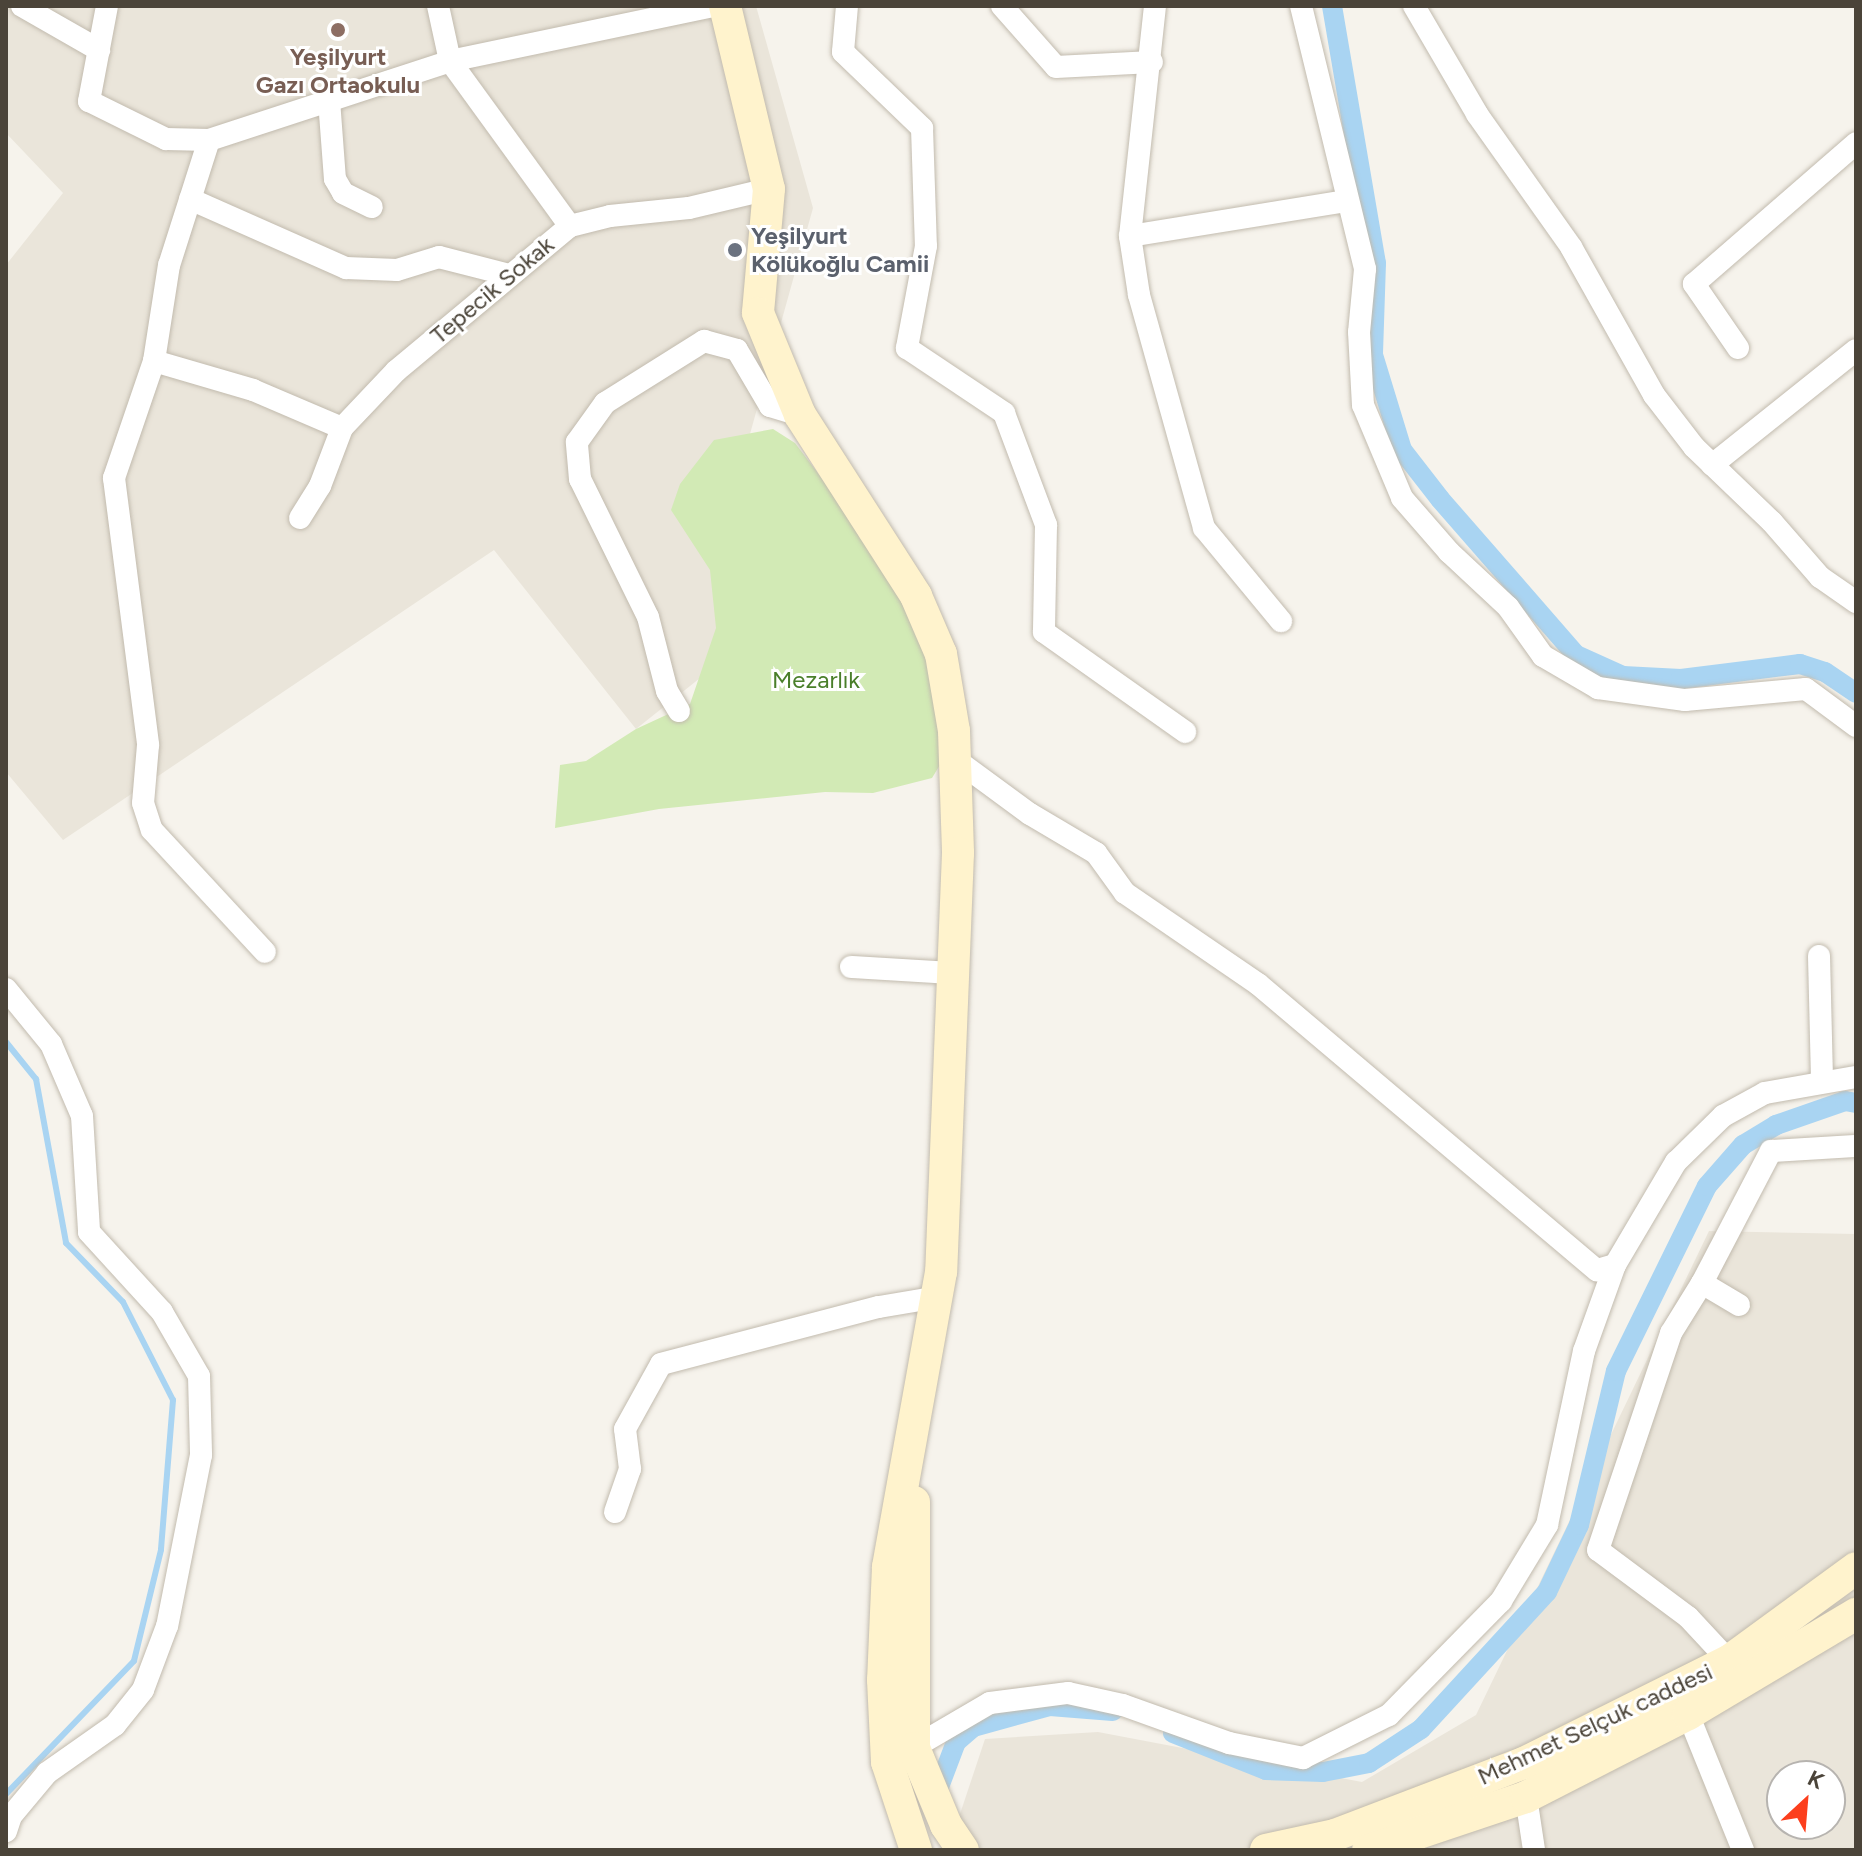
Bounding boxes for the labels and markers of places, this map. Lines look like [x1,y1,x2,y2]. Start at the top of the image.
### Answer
marker: Yeşilyurt Gazı Ortaokulu [329,21,347,39]
place label: Yeşilyurt Gazı Ortaokulu [256,43,420,99]
place label: Yeşilyurt Kölükoğlu Camii [751,222,929,278]
marker: Yeşilyurt Kölükoğlu Camii [726,241,744,259]

